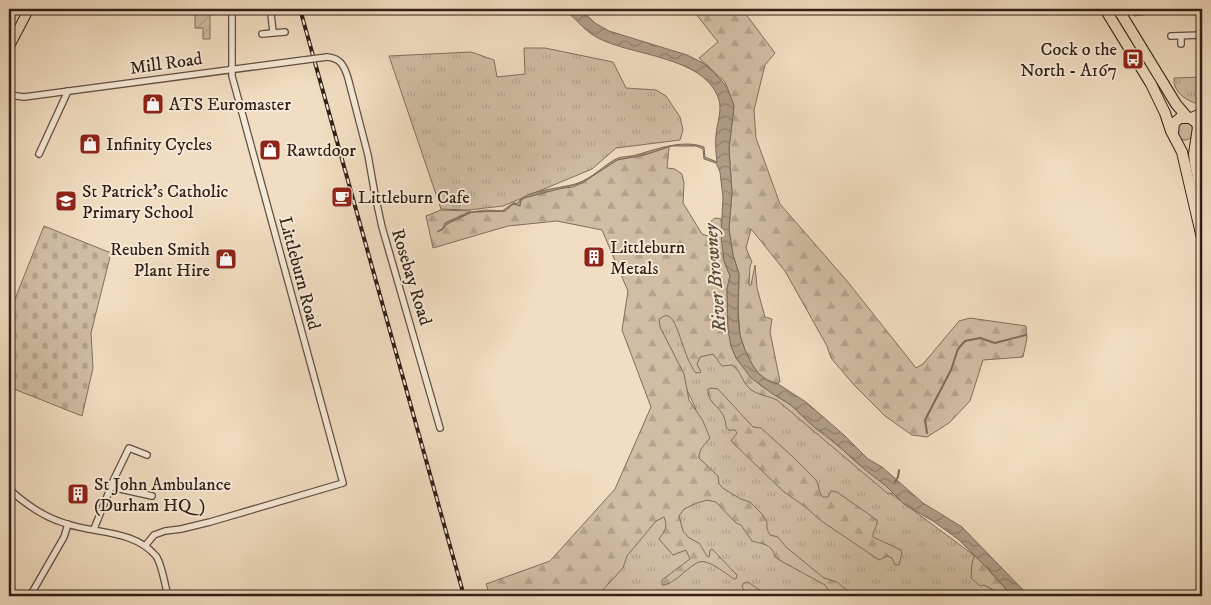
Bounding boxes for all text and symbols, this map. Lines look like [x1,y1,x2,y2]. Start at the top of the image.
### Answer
place label: Cock o the North - A167 [1020,39,1117,82]
bus stop icon: Cock o the North - A167 [1121,47,1145,71]
street label: Mill Road [128,48,204,80]
shop icon: ATS Euromaster [141,92,165,116]
place label: ATS Euromaster [169,94,291,116]
shop icon: Infinity Cycles [78,132,102,156]
place label: Infinity Cycles [106,134,212,156]
shop icon: Rawtdoor [258,138,282,162]
place label: Rawtdoor [286,140,356,162]
place label: St Patrick's Catholic Primary School [82,181,229,224]
cafe icon: Littleburn Cafe [330,185,354,209]
place label: Littleburn Cafe [358,187,470,209]
school or university icon: St Patrick's Catholic Primary School [54,189,78,213]
street label: Littleburn Road [273,214,325,332]
water label: River Browney [699,221,732,334]
street label: Rosebay Road [386,226,436,328]
place label: Littleburn Metals [610,237,686,280]
place label: Reuben Smith Plant Hire [110,239,211,282]
building icon: Littleburn Metals [582,245,606,269]
shop icon: Reuben Smith Plant Hire [214,247,238,271]
place label: St John Ambulance (Durham HQ) [94,474,231,517]
building icon: St John Ambulance (Durham HQ) [66,482,90,506]

